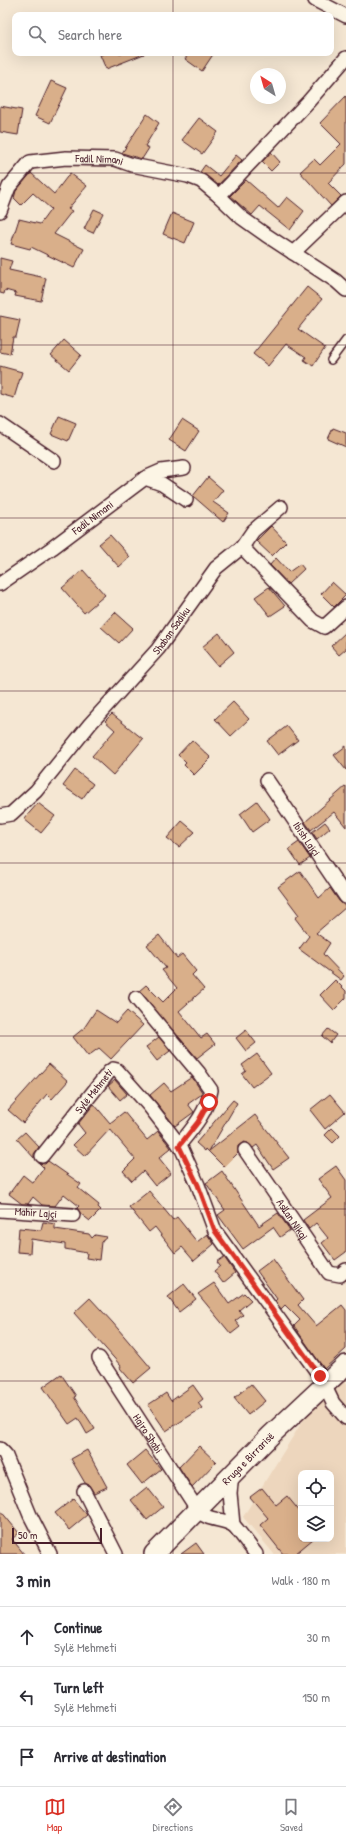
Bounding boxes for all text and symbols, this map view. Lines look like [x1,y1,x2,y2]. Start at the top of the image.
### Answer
search box [12,12,334,56]
icon: search [26,23,48,45]
text: Search here [58,24,122,45]
north arrow [250,68,286,104]
street label: Fadil Nimani [74,151,125,168]
street label: Fadil Nimani [68,497,116,538]
street label: Shaban Sadiku [149,604,193,658]
street label: Ibish Lajçi [290,819,323,859]
street label: Sylë Mehmeti [72,1065,115,1116]
route start [200,1093,218,1111]
street label: Asllan Nikqi [273,1196,311,1243]
street label: Mahir Lajçi [14,1204,58,1221]
route end [311,1367,329,1385]
street label: Hajro Shabi [130,1411,166,1456]
street label: Rruga e Birrarisë [219,1429,277,1488]
map controls [298,1470,334,1542]
button: locate [298,1470,334,1506]
button: layers [298,1506,334,1542]
scale bar [12,1526,102,1545]
text: 50 m [18,1528,38,1542]
text: 3 min [16,1569,51,1592]
text: Walk · 180 m [271,1571,330,1589]
text: Continue [54,1617,102,1638]
icon: ahead [16,1626,38,1648]
text: 30 m [307,1628,330,1646]
text: Sylë Mehmeti [54,1638,117,1656]
text: Turn left [54,1677,104,1698]
icon: left [16,1686,38,1708]
text: 150 m [302,1688,330,1706]
text: Sylë Mehmeti [54,1698,117,1716]
icon: arrive [16,1746,38,1768]
text: Arrive at destination [54,1746,166,1767]
tab: Map [44,1796,66,1834]
tab: Directions [153,1796,193,1834]
tab: Saved [280,1796,302,1834]

